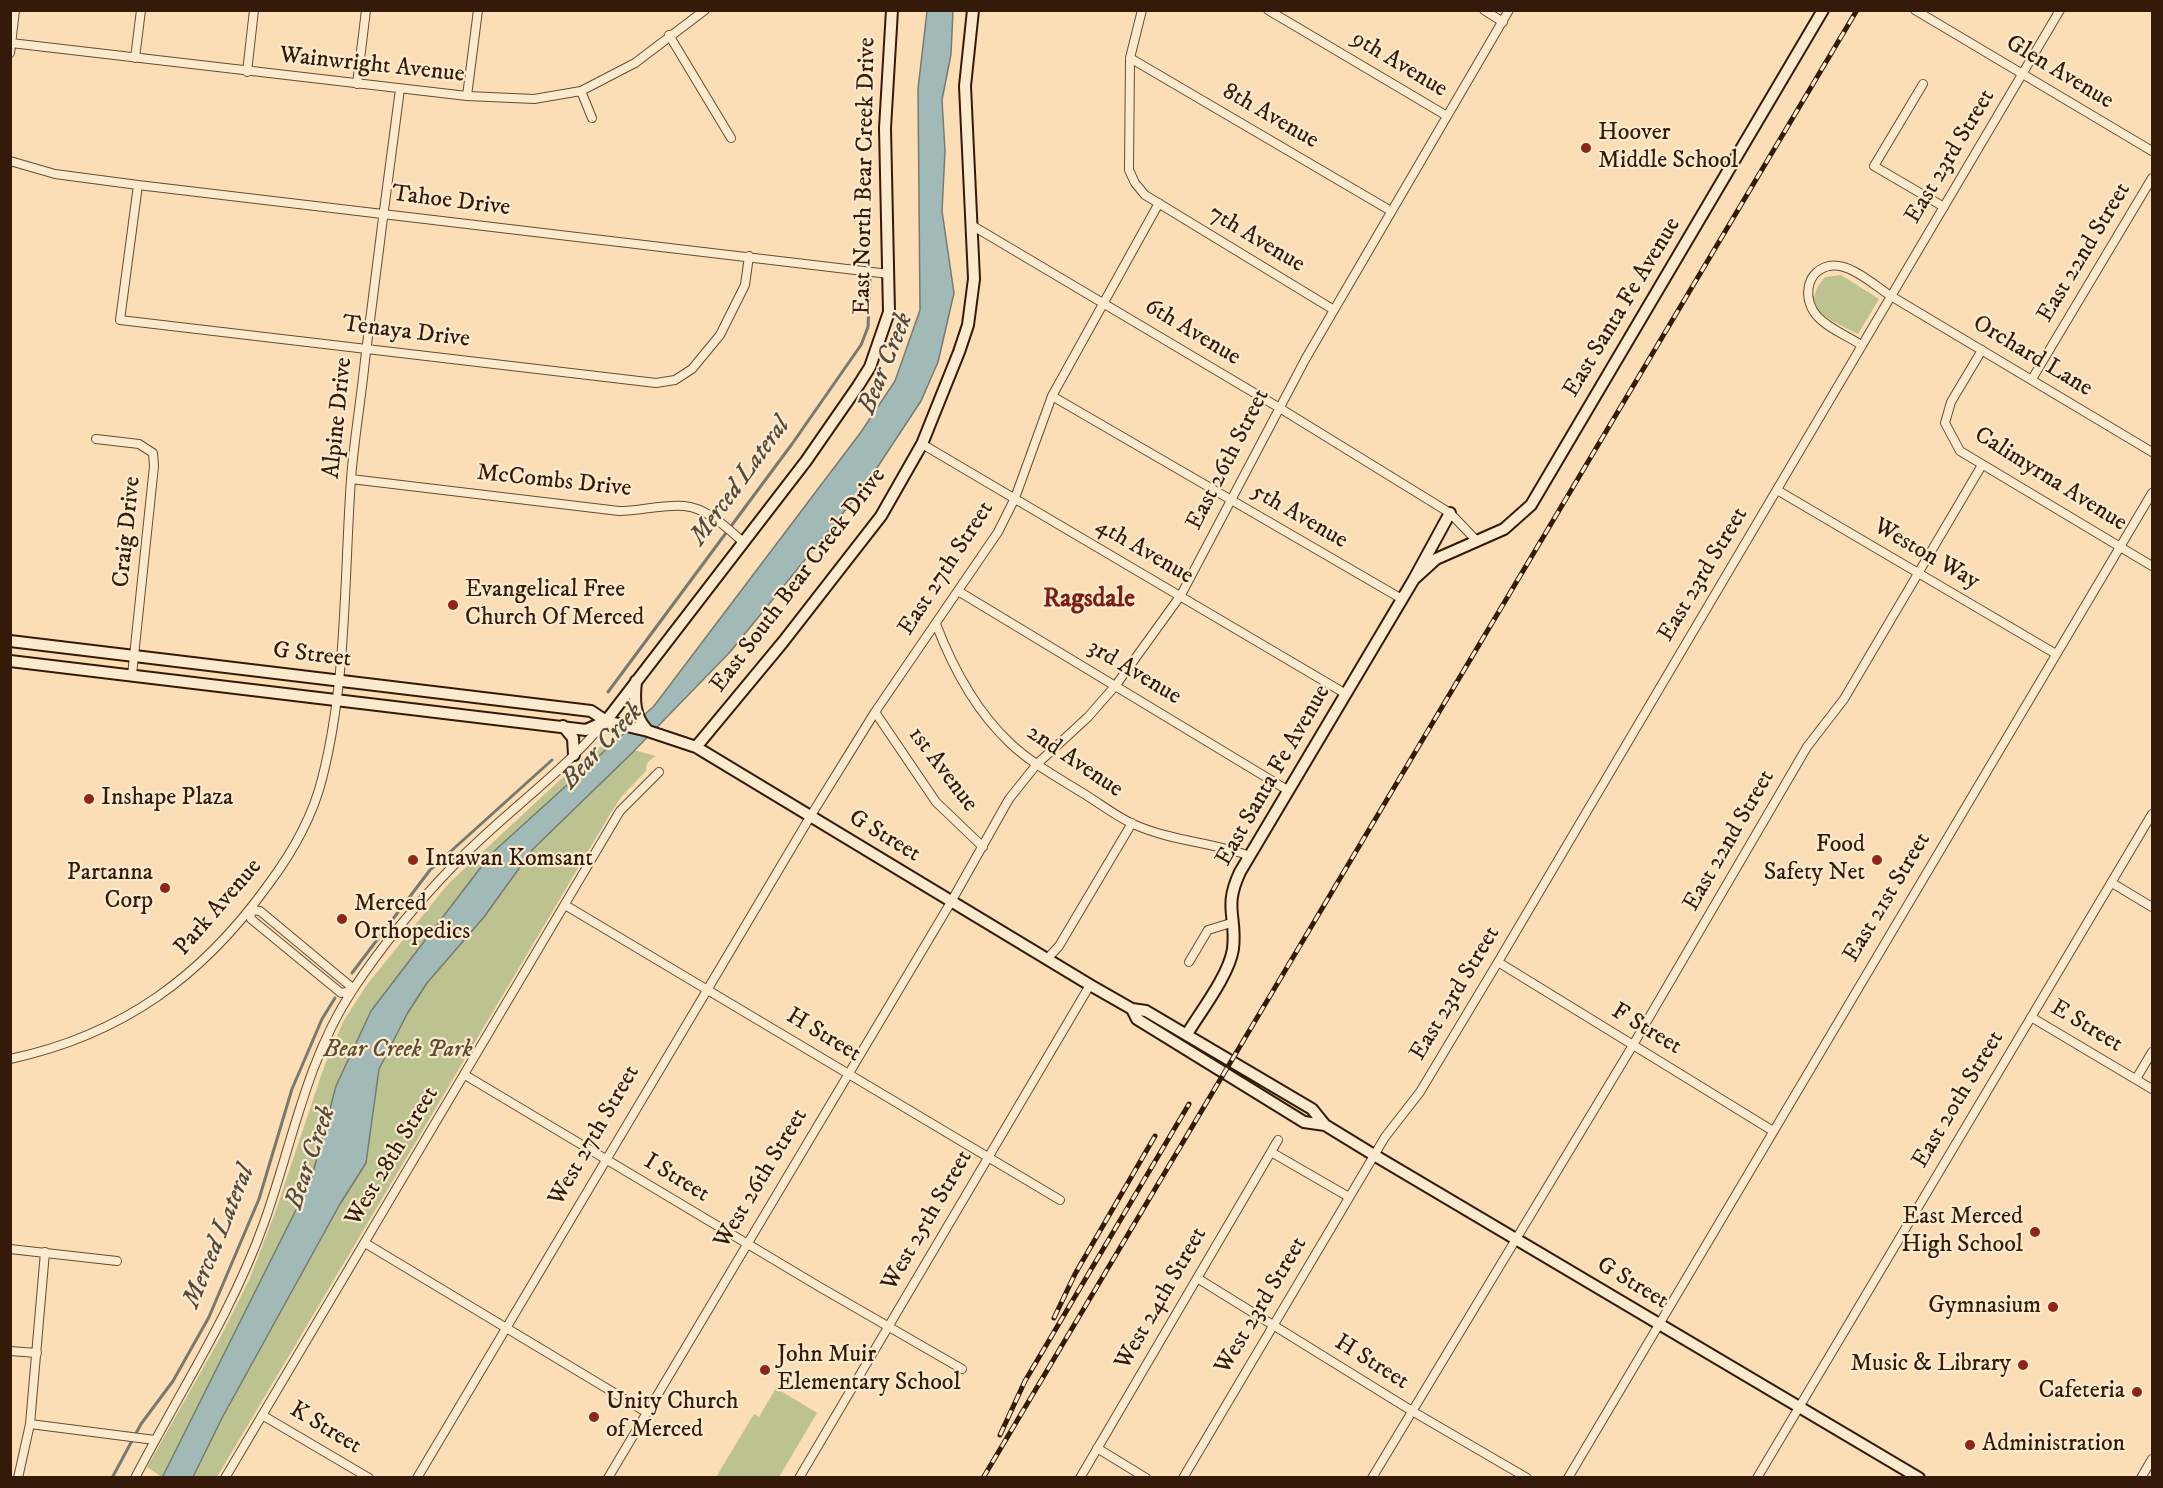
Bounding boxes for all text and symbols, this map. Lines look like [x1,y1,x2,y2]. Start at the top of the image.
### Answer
street label: 9th Avenue [1346,25,1452,105]
street label: Glen Avenue [2000,30,2118,116]
street label: East North Bear Creek Drive [849,37,883,315]
street label: Wainwright Avenue [278,42,466,90]
street label: 8th Avenue [1217,78,1323,156]
street label: East 23rd Street [1900,85,2002,229]
place label: Hoover Middle School [1598,120,1738,176]
marker: Hoover Middle School [1579,141,1593,155]
street label: East 22nd Street [2032,178,2138,328]
street label: Tahoe Drive [390,180,512,224]
street label: 7th Avenue [1203,200,1309,280]
street label: East Santa Fe Avenue [1558,213,1688,403]
street label: 6th Avenue [1139,293,1245,373]
water label: Bear Creek [853,309,921,419]
street label: Orchard Lane [1967,310,2097,404]
street label: Tenaya Drive [340,311,472,355]
street label: Alpine Drive [318,356,360,480]
street label: East 26th Street [1181,385,1277,535]
water label: Merced Lateral [684,412,798,552]
street label: Calimyrna Avenue [1968,421,2132,539]
street label: McCombs Drive [475,460,633,504]
street label: East South Bear Creek Drive [705,463,893,699]
street label: Craig Drive [108,475,148,589]
street label: 5th Avenue [1246,478,1352,556]
street label: East 27th Street [893,497,1001,641]
street label: East 23rd Street [1653,503,1755,647]
street label: 4th Avenue [1090,512,1198,592]
street label: Weston Way [1868,513,1984,597]
place label: Evangelical Free Church Of Merced [465,577,644,633]
district label: Ragsdale [1043,585,1135,617]
marker: Evangelical Free Church Of Merced [446,598,460,612]
street label: 3rd Avenue [1082,634,1186,712]
street label: G Street [271,637,353,675]
street label: East Santa Fe Avenue [1210,680,1338,872]
water label: Bear Creek [555,697,651,797]
street label: 2nd Avenue [1020,719,1128,805]
street label: 1st Avenue [901,722,983,818]
street label: East 22nd Street [1678,765,1782,917]
place label: Inshape Plaza [101,785,233,813]
marker: Inshape Plaza [82,792,96,806]
street label: G Street [843,804,925,870]
street label: East 21st Street [1838,828,1938,968]
place label: Food Safety Net [1764,832,1865,888]
place label: Intawan Komsant [425,846,593,874]
marker: Intawan Komsant [406,853,420,867]
marker: Food Safety Net [1870,853,1884,867]
street label: Park Avenue [169,854,269,962]
place label: Partanna Corp [67,860,153,916]
marker: Partanna Corp [158,881,172,895]
place label: Merced Orthopedics [354,891,470,947]
marker: Merced Orthopedics [335,912,349,926]
street label: East 23rd Street [1405,922,1507,1066]
street label: E Street [2045,994,2127,1060]
street label: F Street [1606,998,1686,1062]
street label: H Street [780,1003,866,1069]
street label: East 20th Street [1907,1026,2011,1174]
park label: Bear Creek Park [323,1037,473,1065]
street label: West 27th Street [543,1061,647,1211]
street label: West 28th Street [340,1082,446,1232]
water label: Bear Creek [280,1103,344,1213]
street label: West 26th Street [709,1104,815,1254]
street label: West 25th Street [876,1146,980,1296]
street label: I Street [638,1148,714,1210]
water label: Merced Lateral [177,1161,263,1313]
place label: East Merced High School [1901,1204,2023,1260]
street label: West 24th Street [1110,1223,1214,1375]
marker: East Merced High School [2028,1225,2042,1239]
street label: West 23rd Street [1210,1232,1314,1380]
street label: G Street [1591,1251,1673,1317]
place label: Gymnasium [1928,1293,2041,1321]
marker: Gymnasium [2046,1300,2060,1314]
street label: H Street [1329,1329,1413,1397]
place label: John Muir Elementary School [777,1342,961,1398]
place label: Music & Library [1850,1351,2011,1379]
marker: Music & Library [2016,1358,2030,1372]
marker: John Muir Elementary School [758,1363,772,1377]
place label: Cafeteria [2038,1378,2125,1406]
marker: Cafeteria [2130,1385,2144,1399]
place label: Unity Church of Merced [606,1389,739,1445]
street label: K Street [284,1396,366,1462]
marker: Unity Church of Merced [587,1410,601,1424]
place label: Administration [1982,1431,2125,1459]
marker: Administration [1963,1438,1977,1452]

